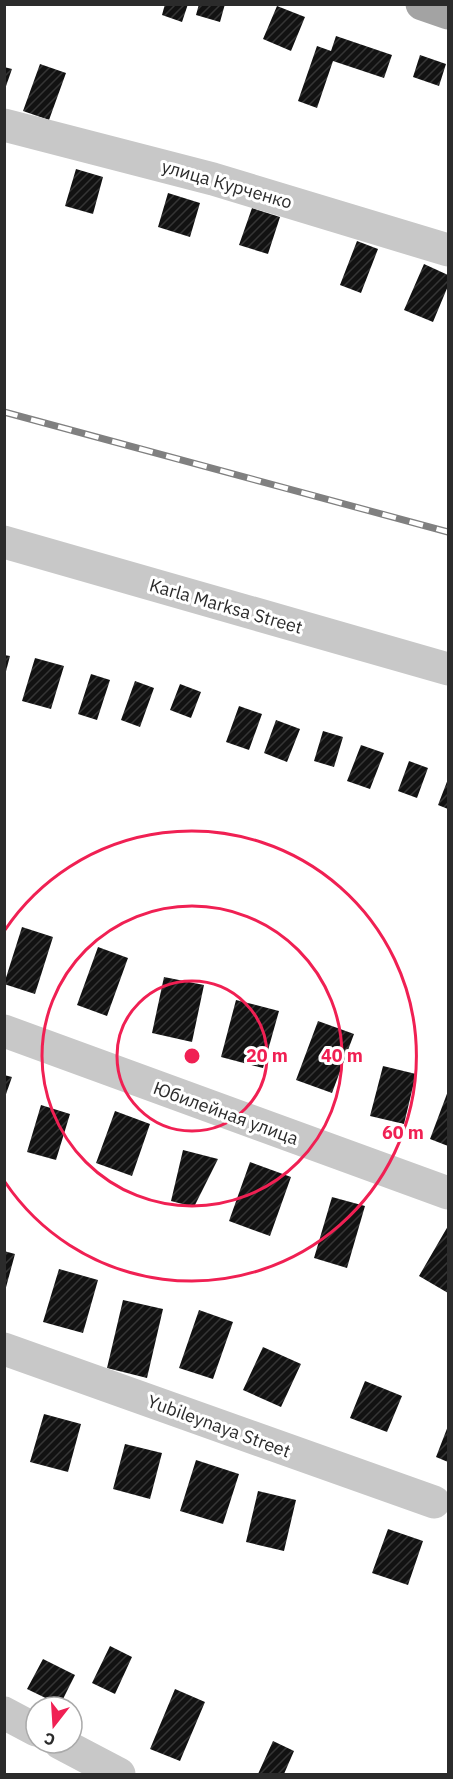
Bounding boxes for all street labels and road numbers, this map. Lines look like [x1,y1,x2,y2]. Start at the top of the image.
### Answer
street label: улица Курченко [159,154,295,214]
street label: Karla Marksa Street [147,573,305,639]
street label: Юбилейная улица [150,1076,302,1150]
street label: Yubileynaya Street [144,1389,294,1463]

